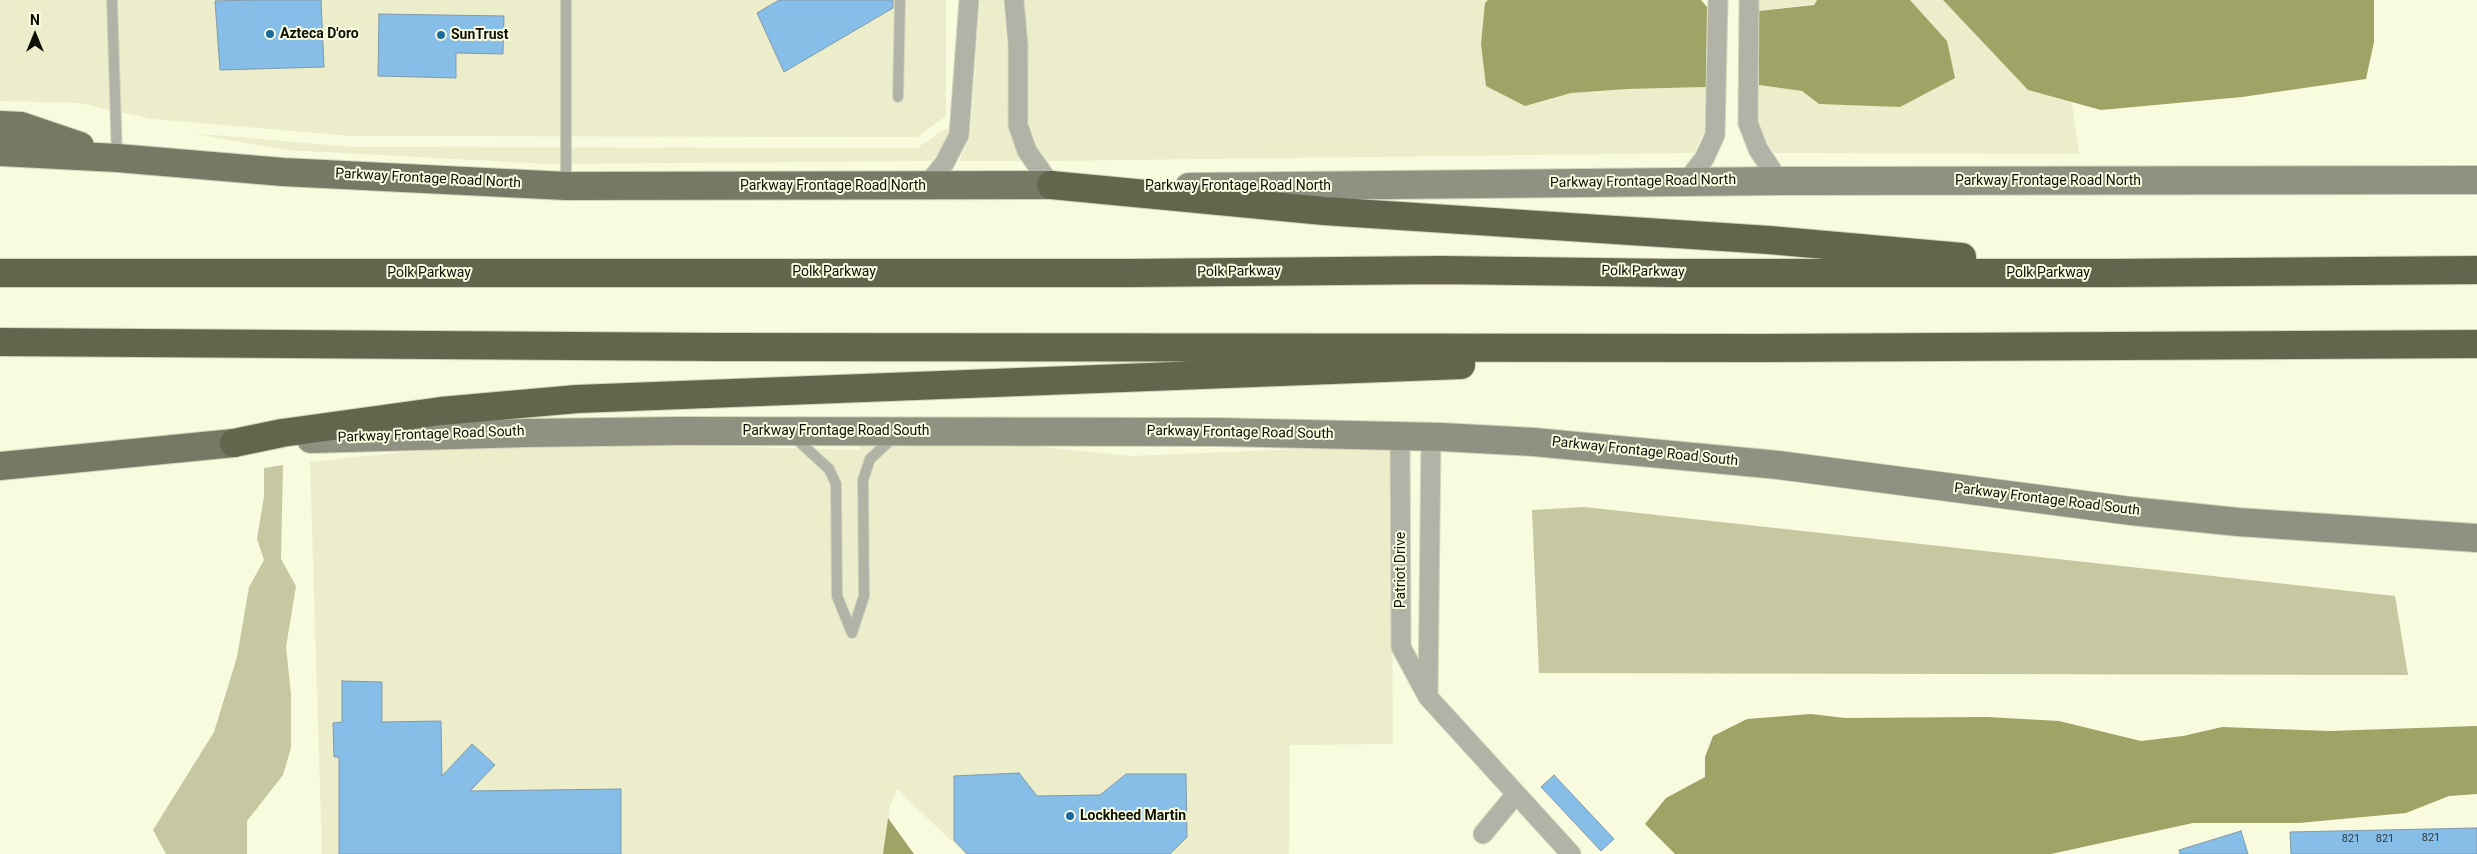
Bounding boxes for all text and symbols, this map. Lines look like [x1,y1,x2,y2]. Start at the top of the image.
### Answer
north arrow [10,10,60,60]
text: N [30,12,40,28]
place label: Azteca D'oro [280,26,359,42]
place label: SunTrust [451,27,508,43]
marker: Azteca D'oro [264,28,276,40]
marker: SunTrust [435,29,447,41]
street label: Parkway Frontage Road North [335,166,521,192]
street label: Parkway Frontage Road North [1550,172,1736,192]
street label: Parkway Frontage Road North [1955,173,2141,189]
street label: Parkway Frontage Road North [740,178,926,194]
street label: Parkway Frontage Road North [1145,178,1331,194]
street label: Polk Parkway [1197,263,1281,281]
street label: Polk Parkway [1601,263,1685,281]
street label: Polk Parkway [792,264,876,280]
street label: Polk Parkway [387,265,471,281]
street label: Polk Parkway [2006,265,2090,281]
street label: Parkway Frontage Road South [337,423,525,447]
street label: Parkway Frontage Road South [742,423,930,439]
street label: Parkway Frontage Road South [1146,423,1334,443]
street label: Parkway Frontage Road South [1551,434,1739,470]
street label: Parkway Frontage Road South [1953,480,2141,520]
street label: Patriot Drive [1393,532,1409,608]
place label: Lockheed Martin [1080,808,1186,824]
marker: Lockheed Martin [1064,810,1076,822]
house number: 821 [2422,831,2440,845]
house number: 821 [2342,832,2360,846]
house number: 821 [2376,832,2394,846]

